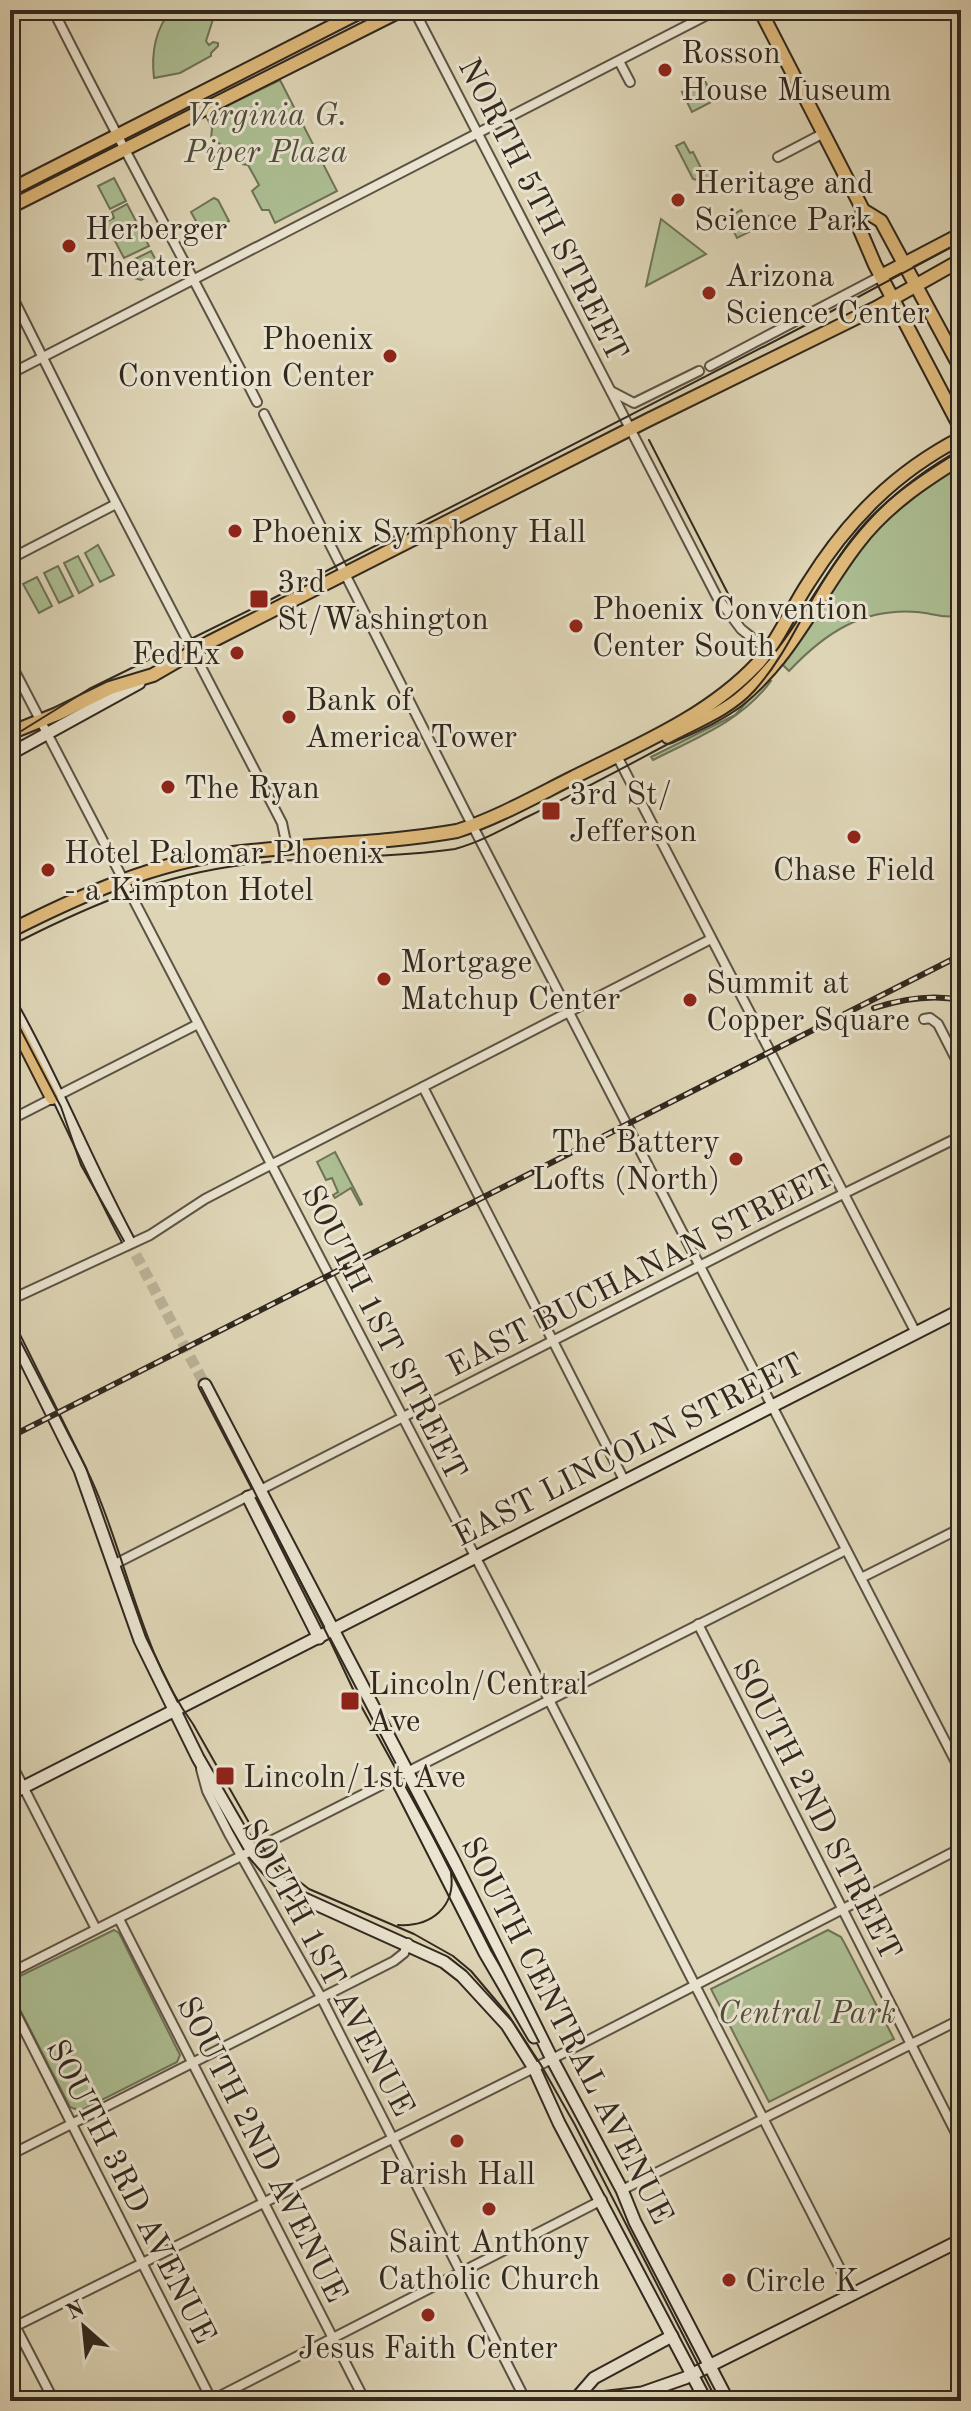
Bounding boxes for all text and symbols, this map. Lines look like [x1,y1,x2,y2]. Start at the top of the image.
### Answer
place label: Rosson House Museum [681,39,892,108]
street label: NORTH 5TH STREET [451,54,632,367]
marker: Rosson House Museum [656,61,674,79]
park label: Virginia G. Piper Plaza [183,101,348,170]
place label: Heritage and Science Park [694,169,873,238]
marker: Heritage and Science Park [669,191,687,209]
place label: Herberger Theater [85,215,227,284]
marker: Herberger Theater [60,237,78,255]
place label: Arizona Science Center [725,262,930,331]
marker: Arizona Science Center [700,284,718,302]
place label: Phoenix Convention Center [118,325,374,394]
marker: Phoenix Convention Center [381,347,399,365]
place label: Phoenix Symphony Hall [251,518,586,550]
marker: Phoenix Symphony Hall [226,522,244,540]
place label: 3rd St/Washington [277,568,489,637]
marker: 3rd St/Washington [248,588,270,610]
place label: Phoenix Convention Center South [592,595,868,664]
marker: Phoenix Convention Center South [567,617,585,635]
place label: FedEx [132,640,221,672]
marker: FedEx [228,644,246,662]
place label: Bank of America Tower [305,686,517,755]
marker: Bank of America Tower [280,708,298,726]
place label: The Ryan [184,774,320,806]
marker: The Ryan [159,778,177,796]
place label: 3rd St/ Jefferson [569,780,697,849]
marker: 3rd St/ Jefferson [540,800,562,822]
marker: Chase Field [845,828,863,846]
place label: Hotel Palomar Phoenix - a Kimpton Hotel [64,839,385,908]
place label: Chase Field [773,856,935,888]
marker: Hotel Palomar Phoenix - a Kimpton Hotel [39,861,57,879]
place label: Mortgage Matchup Center [400,948,620,1017]
place label: Summit at Copper Square [706,969,910,1038]
marker: Mortgage Matchup Center [375,970,393,988]
marker: Summit at Copper Square [681,991,699,1009]
place label: The Battery Lofts (North) [532,1128,720,1197]
marker: The Battery Lofts (North) [727,1150,745,1168]
street label: EAST BUCHANAN STREET [443,1161,840,1384]
street label: SOUTH 1ST STREET [294,1181,471,1486]
street label: EAST LINCOLN STREET [449,1349,810,1554]
street label: SOUTH 2ND STREET [725,1655,905,1966]
place label: Lincoln/Central Ave [368,1670,588,1739]
marker: Lincoln/Central Ave [339,1690,361,1712]
place label: Lincoln/1st Ave [243,1763,466,1795]
marker: Lincoln/1st Ave [214,1765,236,1787]
street label: SOUTH 1ST AVENUE [234,1815,418,2122]
street label: SOUTH CENTRAL AVENUE [454,1833,677,2230]
street label: SOUTH 2ND AVENUE [169,1992,351,2308]
park label: Central Park [718,1999,896,2031]
street label: SOUTH 3RD AVENUE [39,2032,225,2350]
marker: Parish Hall [448,2132,466,2150]
place label: Parish Hall [379,2160,535,2192]
marker: Saint Anthony Catholic Church [480,2200,498,2218]
place label: Saint Anthony Catholic Church [378,2228,600,2297]
place label: Circle K [745,2267,859,2299]
marker: Circle K [720,2271,738,2289]
north arrow [44,2287,124,2367]
marker: Jesus Faith Center [419,2306,437,2324]
place label: Jesus Faith Center [298,2334,558,2366]

